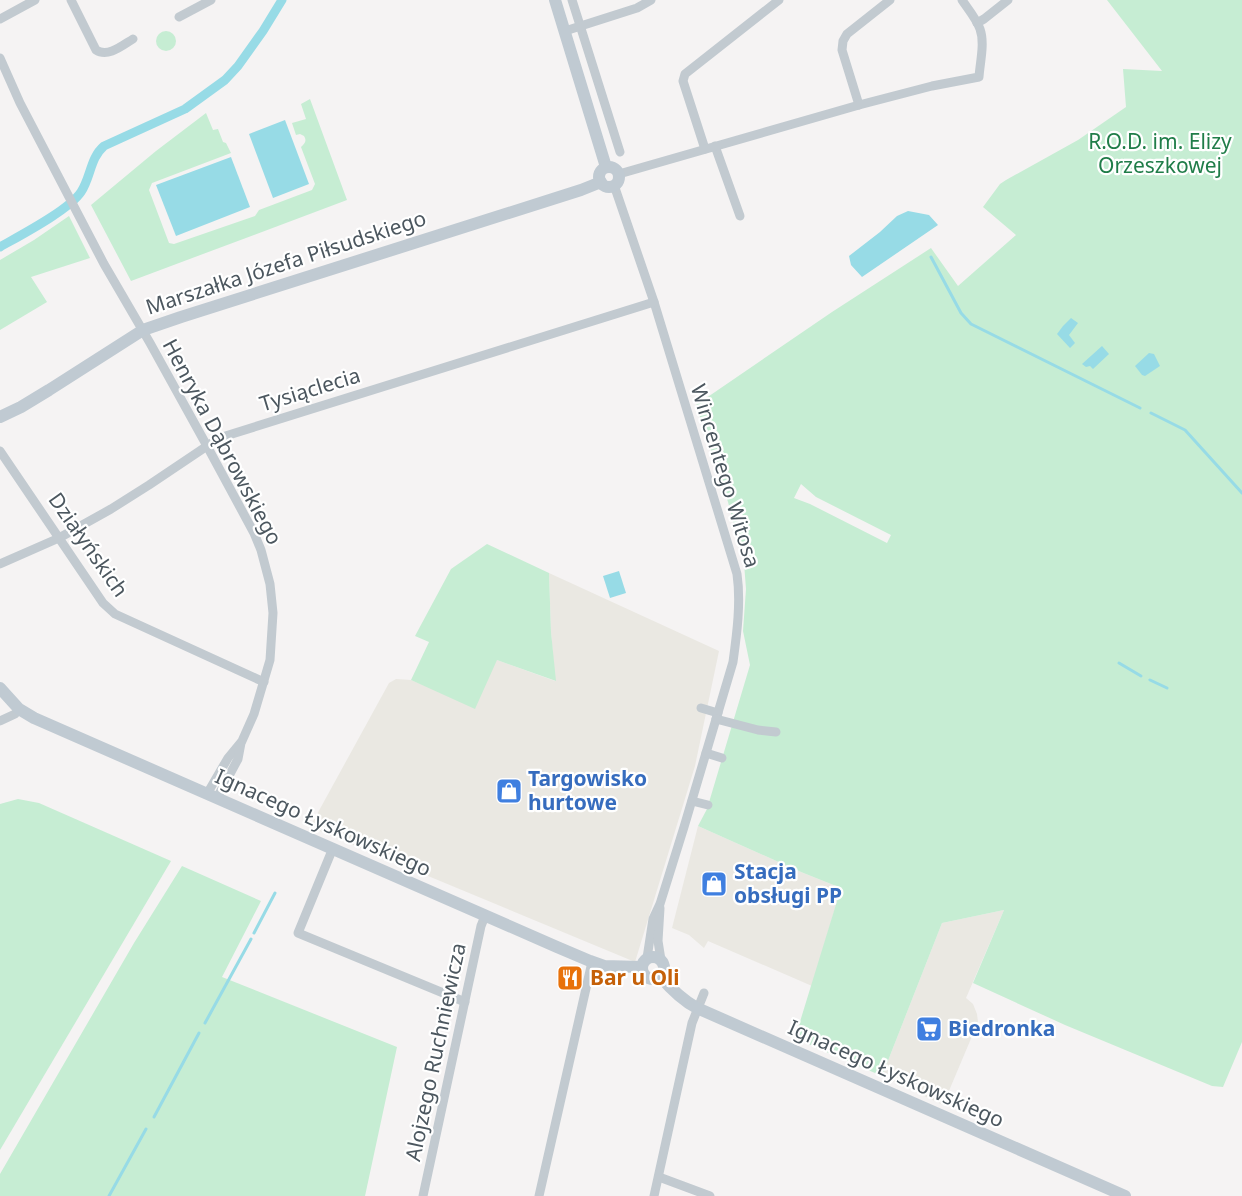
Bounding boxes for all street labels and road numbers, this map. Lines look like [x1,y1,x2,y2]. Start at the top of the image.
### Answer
street label: Marszałka Józefa Piłsudskiego [142,203,429,321]
street label: Henryka Dąbrowskiego [157,334,289,549]
street label: Tysiąclecia [256,360,363,418]
street label: Wincentego Witosa [685,381,767,571]
street label: Działyńskich [43,487,135,602]
street label: Ignacego Łyskowskiego [211,762,436,882]
street label: Alojzego Ruchniewicza [398,940,472,1163]
street label: Ignacego Łyskowskiego [784,1013,1009,1133]

